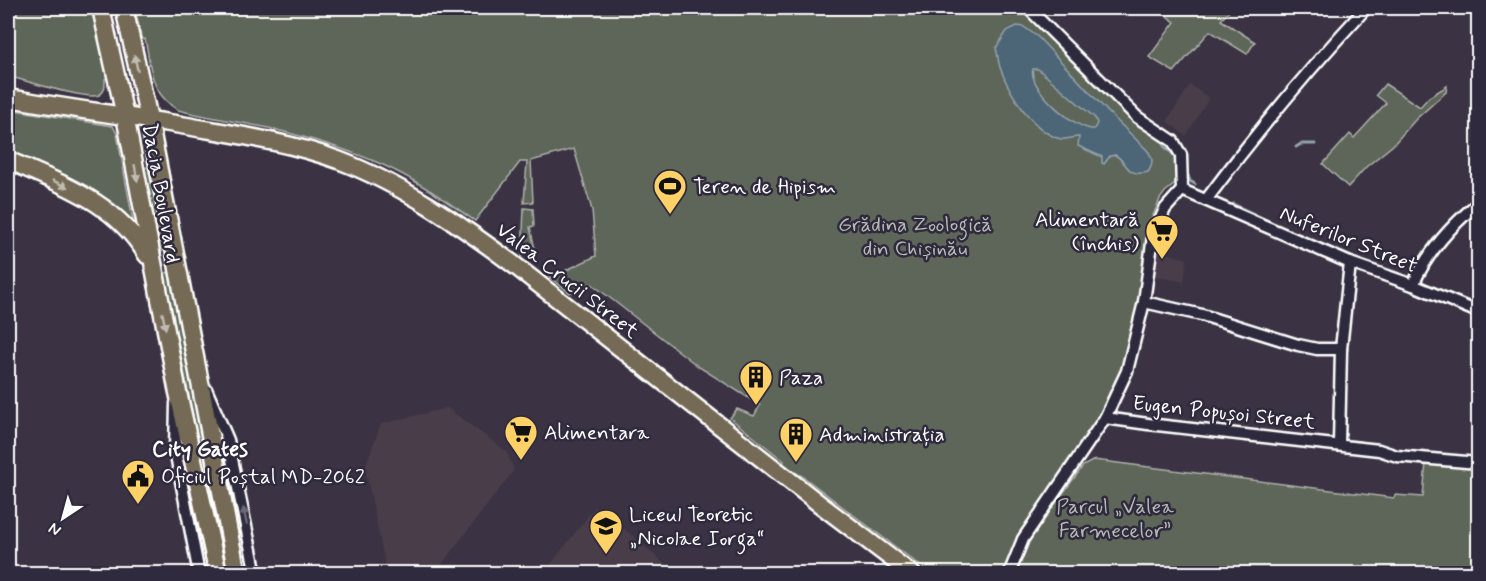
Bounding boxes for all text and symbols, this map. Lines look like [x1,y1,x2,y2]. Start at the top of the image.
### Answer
one-way arrow [131,54,141,73]
street label: Dacia Boulevard [135,121,187,265]
one-way arrow [132,164,141,183]
sports icon: Teren de Hipism [652,168,688,215]
place label: Teren de Hipism [693,173,836,201]
one-way arrow [52,180,69,189]
street label: Nuferilor Street [1275,199,1422,280]
place label: Alimentară (închis) [1035,206,1140,258]
park label: Grădina Zoologică din Chișinău [838,211,992,263]
supermarket icon: Alimentară (închis) [1144,213,1180,260]
street label: Valea Crucii Street [490,216,645,346]
one-way arrow [160,311,169,330]
building icon: Paza [738,359,774,406]
place label: Paza [779,364,823,392]
street label: Eugen Popușoi Street [1131,389,1317,437]
supermarket icon: Alimentara [503,414,539,461]
building icon: Administrația [778,416,814,463]
place label: Alimentara [544,419,650,447]
place label: Administrația [819,421,945,449]
district label: City Gates [152,436,248,464]
public building icon: Oficiul Poștal MD-2062 [120,458,156,505]
place label: Oficiul Poștal MD-2062 [161,463,365,491]
north arrow [33,488,93,548]
park label: Parcul „Valea Farmecelor” [1056,493,1174,545]
place label: Liceul Teoretic „Nicolae Iorga“ [629,501,765,555]
one-way arrow [240,506,249,525]
school or university icon: Liceul Teoretic „Nicolae Iorga“ [588,508,624,555]
text: N [45,517,66,541]

